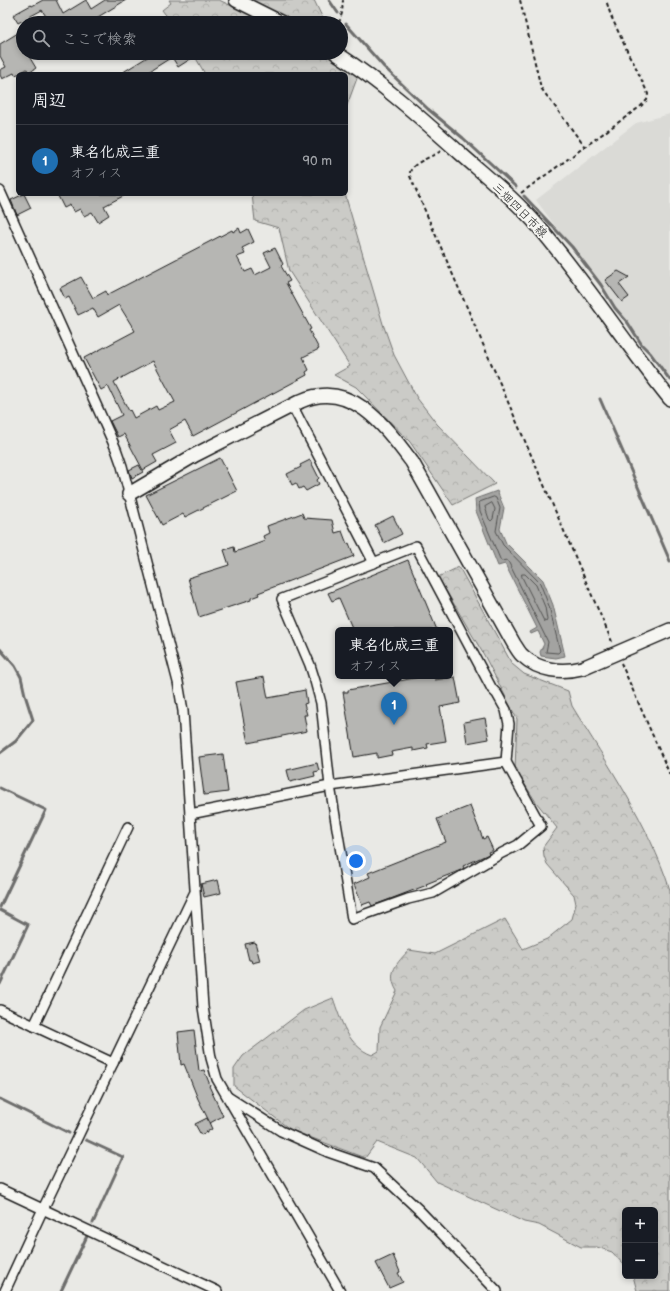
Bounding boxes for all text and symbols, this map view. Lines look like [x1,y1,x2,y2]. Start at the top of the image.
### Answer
search box [16,16,348,60]
icon: search [30,27,52,49]
text: ここで検索 [62,30,137,49]
text: 周辺 [32,91,66,111]
text: 東名化成三重 [70,143,160,162]
text: 1 [42,153,48,169]
text: 90 m [303,153,332,169]
text: オフィス [70,165,122,181]
street label: 三畑四日市線 [489,180,550,241]
popup [335,627,453,679]
text: 東名化成三重 [349,636,439,655]
text: オフィス [349,658,401,674]
pin: 1 [381,692,407,725]
your location [346,851,366,871]
map controls [622,1207,658,1279]
button: + [622,1207,658,1243]
button: − [622,1243,658,1279]

